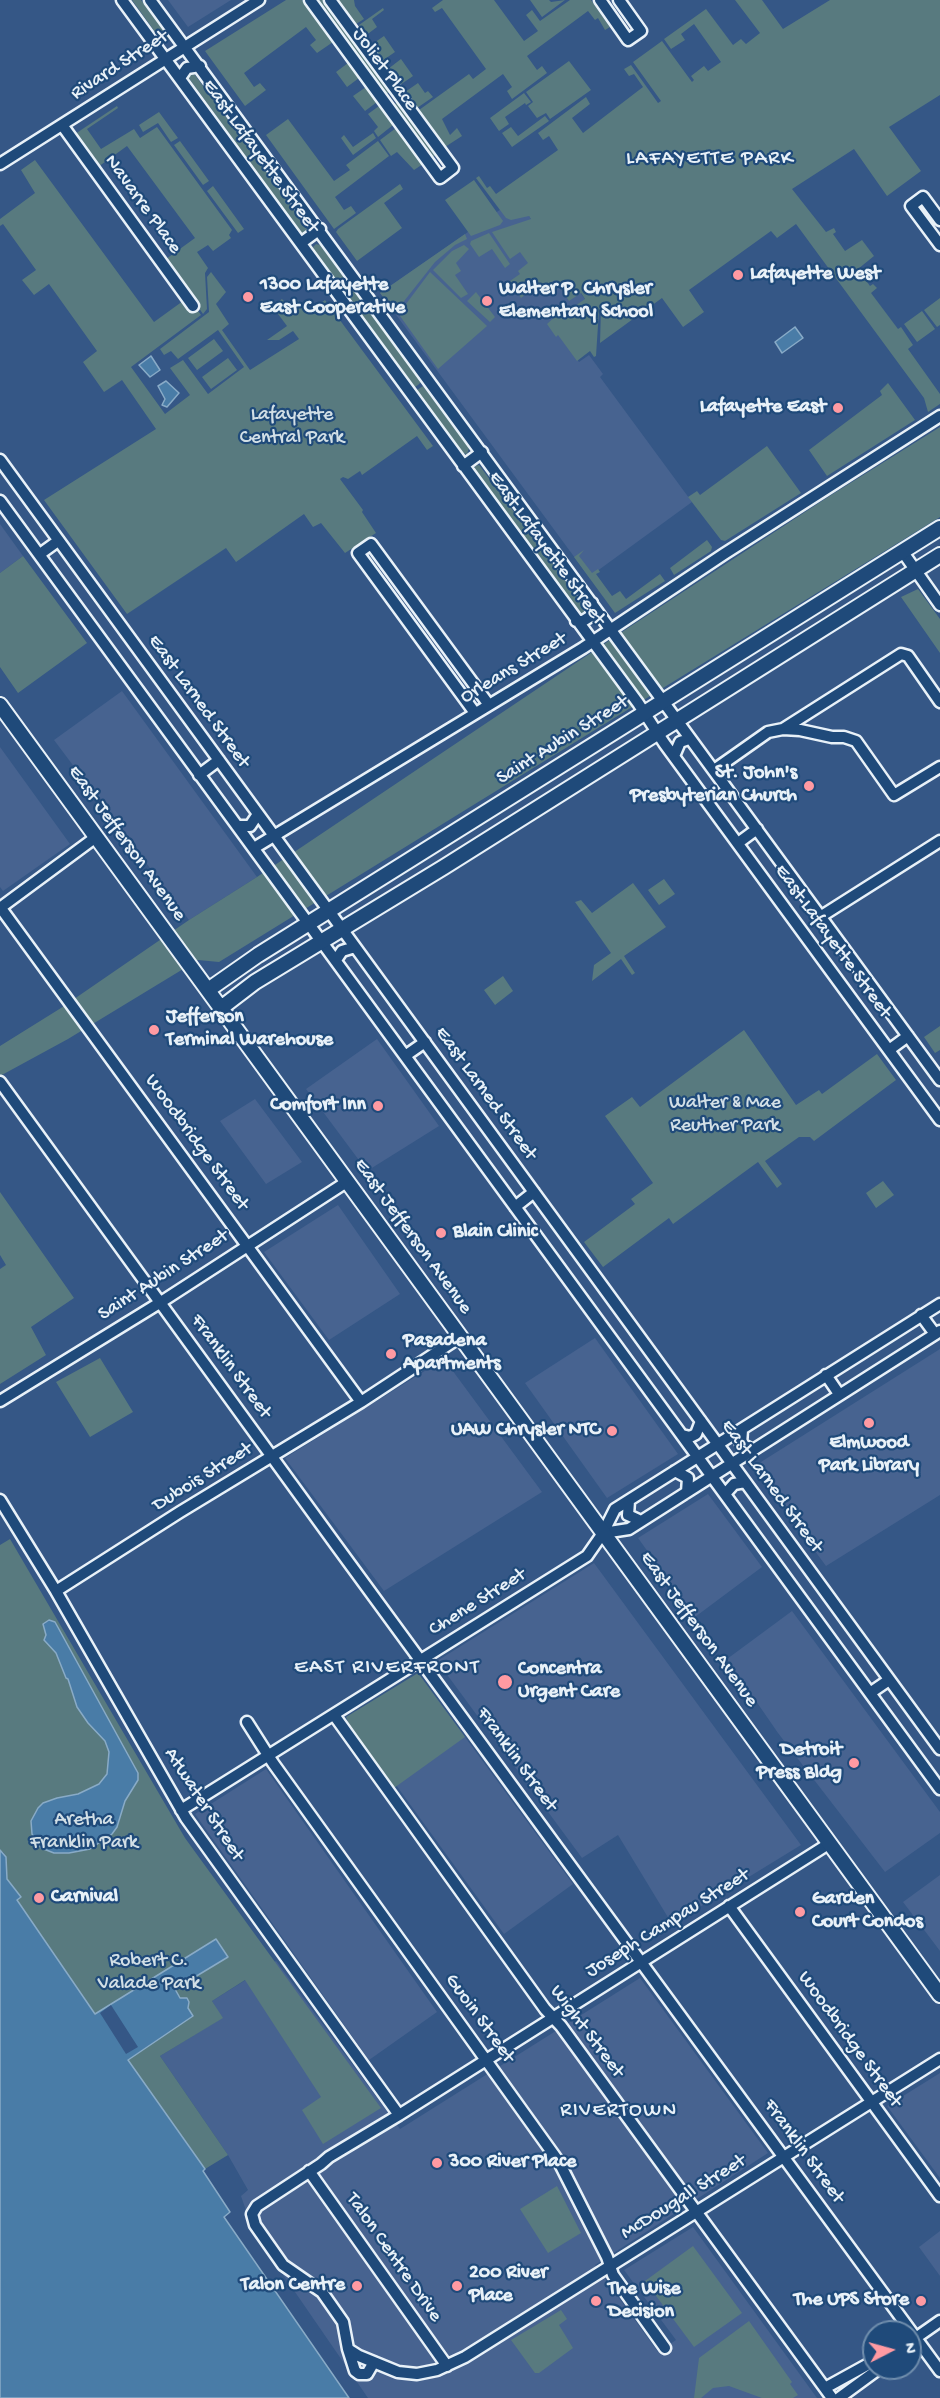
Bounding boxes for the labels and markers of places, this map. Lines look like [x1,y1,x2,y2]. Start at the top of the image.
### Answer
place label: Lafayette West [750,263,880,287]
marker: Lafayette West [731,268,745,282]
place label: 1300 Lafayette East Cooperative [260,274,405,321]
place label: Walter P. Chrysler Elementary School [499,278,653,325]
marker: 1300 Lafayette East Cooperative [241,290,255,304]
marker: Walter P. Chrysler Elementary School [480,294,494,308]
place label: Lafayette East [700,396,826,420]
marker: Lafayette East [831,401,845,415]
place label: St. John's Presbyterian Church [630,762,797,809]
marker: St. John's Presbyterian Church [802,779,816,793]
place label: Jefferson Terminal Warehouse [166,1006,333,1053]
marker: Jefferson Terminal Warehouse [147,1023,161,1037]
place label: Comfort Inn [270,1094,366,1118]
marker: Comfort Inn [371,1099,385,1113]
place label: Blain Clinic [453,1221,538,1245]
marker: Blain Clinic [434,1226,448,1240]
place label: Pasadena Apartments [403,1330,501,1377]
marker: Pasadena Apartments [384,1347,398,1361]
marker: Elmwood Park Library [862,1416,876,1430]
place label: UAW Chrysler NTC [451,1419,600,1443]
marker: UAW Chrysler NTC [605,1424,619,1438]
place label: Elmwood Park Library [819,1432,919,1479]
place label: Concentra Urgent Care [518,1658,620,1705]
marker: Concentra Urgent Care [496,1673,514,1691]
place label: Detroit Press Bldg [756,1739,842,1786]
marker: Detroit Press Bldg [847,1756,861,1770]
place label: Carnival [51,1886,118,1910]
place label: Garden Court Condos [812,1888,923,1935]
marker: Carnival [32,1891,46,1905]
marker: Garden Court Condos [793,1905,807,1919]
place label: 300 River Place [449,2151,576,2175]
marker: 300 River Place [430,2156,444,2170]
place label: 200 River Place [469,2262,547,2309]
place label: Talon Centre [241,2274,345,2298]
place label: The Wise Decision [608,2278,681,2325]
marker: Talon Centre [350,2279,364,2293]
marker: 200 River Place [450,2279,464,2293]
place label: The UPS Store [794,2289,909,2313]
marker: The Wise Decision [589,2294,603,2308]
marker: The UPS Store [914,2294,928,2308]

